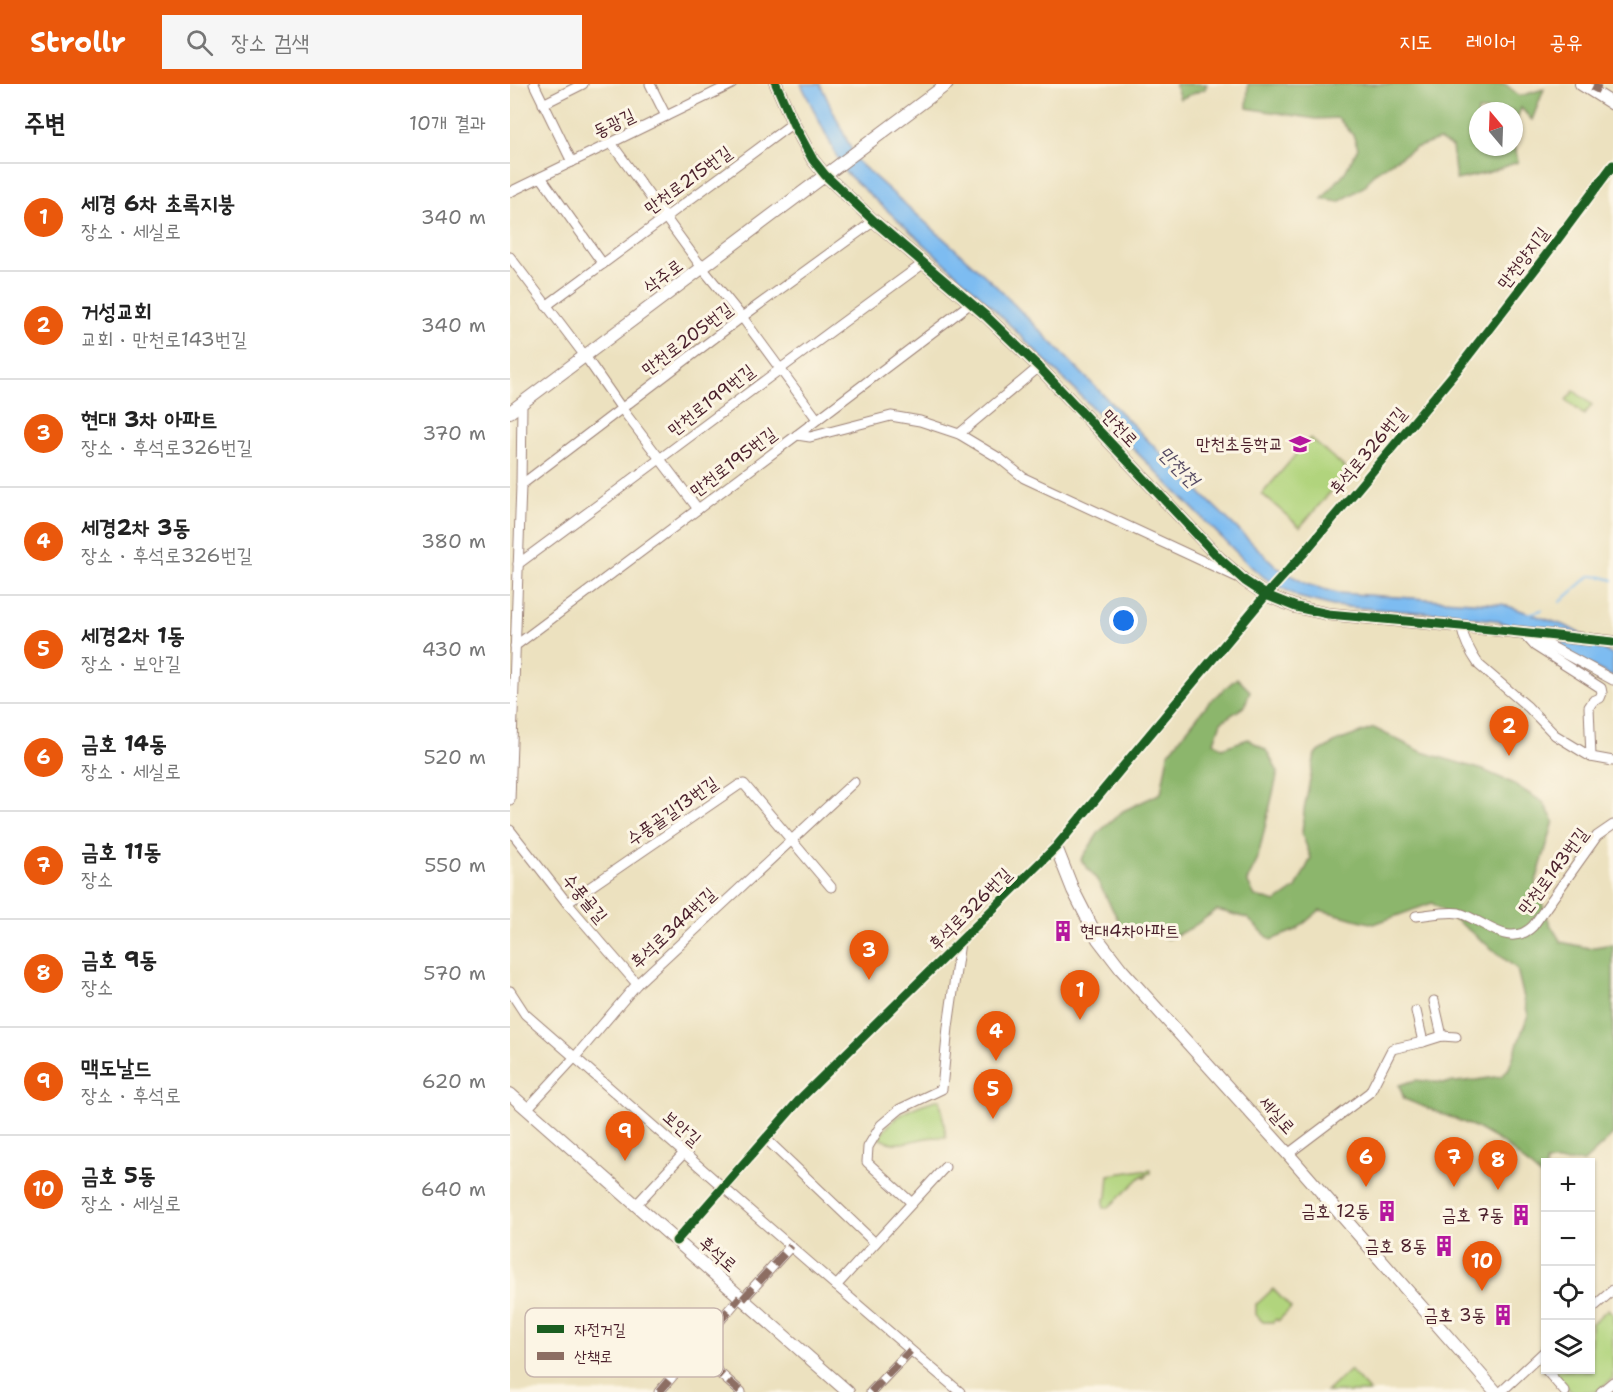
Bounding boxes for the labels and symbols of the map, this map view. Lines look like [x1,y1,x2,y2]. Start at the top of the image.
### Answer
street label: 동광길 [589,102,639,143]
north arrow [1469,102,1523,156]
street label: 만천로215번길 [640,140,737,220]
street label: 만천양지길 [1492,221,1555,294]
street label: 삭주로 [638,253,688,299]
street label: 만천로205번길 [637,297,738,381]
street label: 만천로199번길 [663,358,760,441]
street label: 후석로326번길 [1324,401,1412,500]
street label: 만천로 [1096,404,1144,452]
street label: 만천로195번길 [685,421,782,502]
place label: 만천초등학교 [1196,432,1283,456]
school or university icon: 만천초등학교 [1288,432,1312,456]
water label: 만천천 [1153,440,1207,494]
your location [1109,606,1138,635]
pin: 2 [1490,706,1528,756]
street label: 수풍골길13번길 [622,770,723,851]
street label: 만천로143번길 [1512,822,1594,919]
street label: 후석로326번길 [923,862,1017,956]
street label: 수풍골길 [557,868,613,928]
street label: 후석로344번길 [625,882,721,974]
building icon: 현대4차아파트 [1051,919,1075,943]
place label: 현대4차아파트 [1080,919,1180,943]
pin: 3 [850,930,888,980]
pin: 1 [1060,970,1100,1020]
pin: 4 [976,1012,1016,1061]
pin: 5 [974,1070,1012,1119]
street label: 세실로 [1254,1091,1300,1139]
street label: 보안길 [658,1105,707,1152]
pin: 9 [606,1112,644,1161]
pin: 6 [1346,1138,1386,1187]
pin: 7 [1434,1138,1474,1187]
pin: 8 [1478,1140,1518,1190]
place label: 금호 12동 [1301,1199,1370,1223]
building icon: 금호 12동 [1375,1199,1399,1223]
place label: 금호 7동 [1442,1203,1504,1227]
building icon: 금호 7동 [1509,1203,1533,1227]
street label: 후석로 [694,1231,742,1277]
place label: 금호 8동 [1365,1234,1427,1258]
building icon: 금호 8동 [1432,1234,1456,1258]
pin: 10 [1462,1242,1502,1291]
place label: 금호 3동 [1424,1303,1486,1327]
building icon: 금호 3동 [1491,1303,1515,1327]
legend [525,1308,723,1377]
text: 자전거길 [574,1319,626,1340]
text: 산책로 [574,1346,613,1367]

